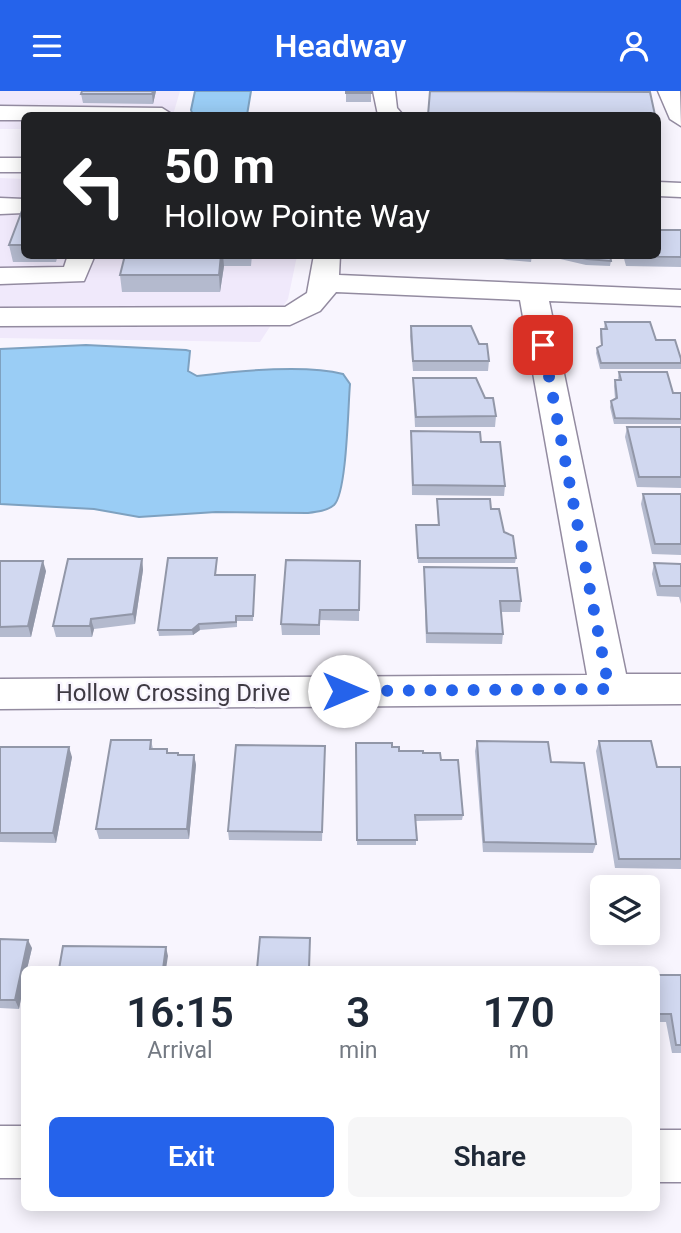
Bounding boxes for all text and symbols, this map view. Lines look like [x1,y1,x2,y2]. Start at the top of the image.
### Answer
icon: menu [28,27,66,65]
text: Headway [275,27,406,65]
icon: person [615,27,653,65]
text: 50 m [164,138,275,195]
icon: left [49,140,140,231]
text: Hollow Pointe Way [164,197,430,235]
pin [513,315,573,375]
icon: arrive [524,326,562,364]
position arrow [307,654,381,728]
street label: Hollow Crossing Drive [56,679,290,707]
map controls [590,875,660,945]
button: layers [590,875,660,945]
text: 16:15 [126,988,234,1037]
text: 3 [346,988,370,1037]
text: 170 [483,988,555,1037]
text: Arrival [147,1037,213,1064]
text: min [339,1037,377,1064]
text: m [509,1037,529,1064]
button: Exit [49,1117,334,1197]
button: Share [348,1117,632,1197]

